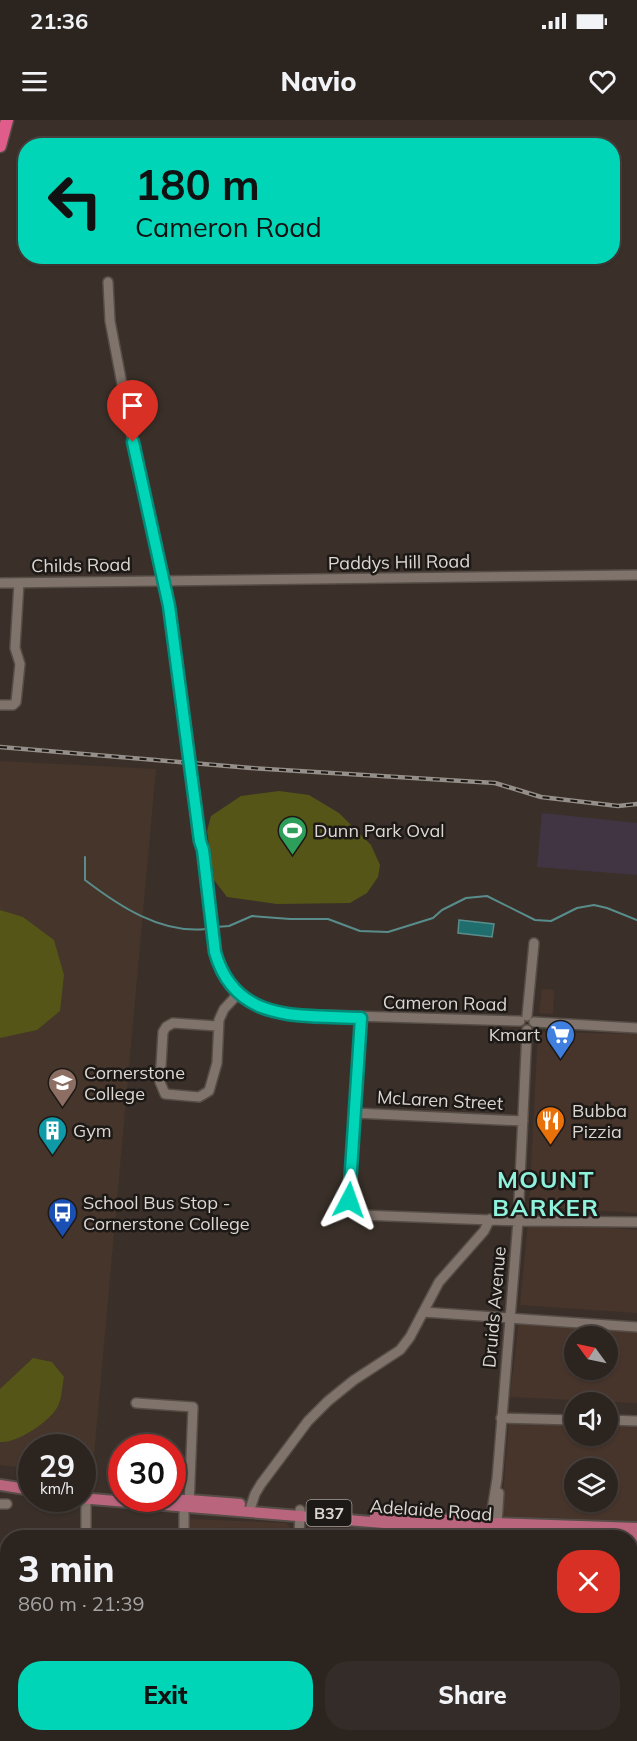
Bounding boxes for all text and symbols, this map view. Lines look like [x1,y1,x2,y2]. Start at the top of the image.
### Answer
text: 21:36 [30,7,88,35]
text: Navio [280,64,357,98]
icon: menu [18,65,51,98]
icon: heart [586,65,619,98]
text: 180 m [135,158,260,211]
icon: left [36,162,114,240]
text: Cameron Road [135,210,322,244]
pin [107,380,158,442]
icon: arrive [116,389,149,422]
street label: Paddys Hill Road [328,549,470,575]
street label: Childs Road [31,553,131,577]
sports icon: Dunn Park Oval [277,814,309,856]
place label: Dunn Park Oval [314,819,445,842]
street label: Cameron Road [383,990,507,1016]
supermarket icon: Kmart [545,1018,577,1060]
place label: Kmart [489,1023,540,1046]
place label: Cornerstone College [84,1061,185,1105]
school or university icon: Cornerstone College [47,1066,79,1108]
street label: McLaren Street [376,1085,504,1115]
place label: Bubba Pizzia [572,1099,627,1143]
restaurant icon: Bubba Pizzia [535,1104,567,1146]
building icon: Gym [36,1114,68,1156]
place label: Gym [73,1119,112,1142]
district label: MOUNT BARKER [492,1164,600,1222]
position arrow [317,1168,381,1232]
place label: School Bus Stop - Cornerstone College [83,1191,250,1235]
bus stop icon: School Bus Stop - Cornerstone College [46,1196,78,1238]
street label: Druids Avenue [477,1245,511,1369]
north arrow [564,1326,618,1380]
map controls [564,1326,618,1512]
button: sound [564,1392,618,1446]
speed limit sign: 30 [108,1434,186,1512]
text: 29 [39,1447,75,1485]
button: layers [564,1458,618,1512]
text: km/h [40,1479,74,1498]
street label: Adelaide Road [369,1494,493,1526]
road number: B37 [306,1500,352,1526]
text: 3 min [18,1546,114,1591]
button: close [557,1550,620,1613]
text: 860 m · 21:39 [18,1591,144,1616]
button: Exit [18,1661,313,1730]
button: Share [325,1661,620,1730]

